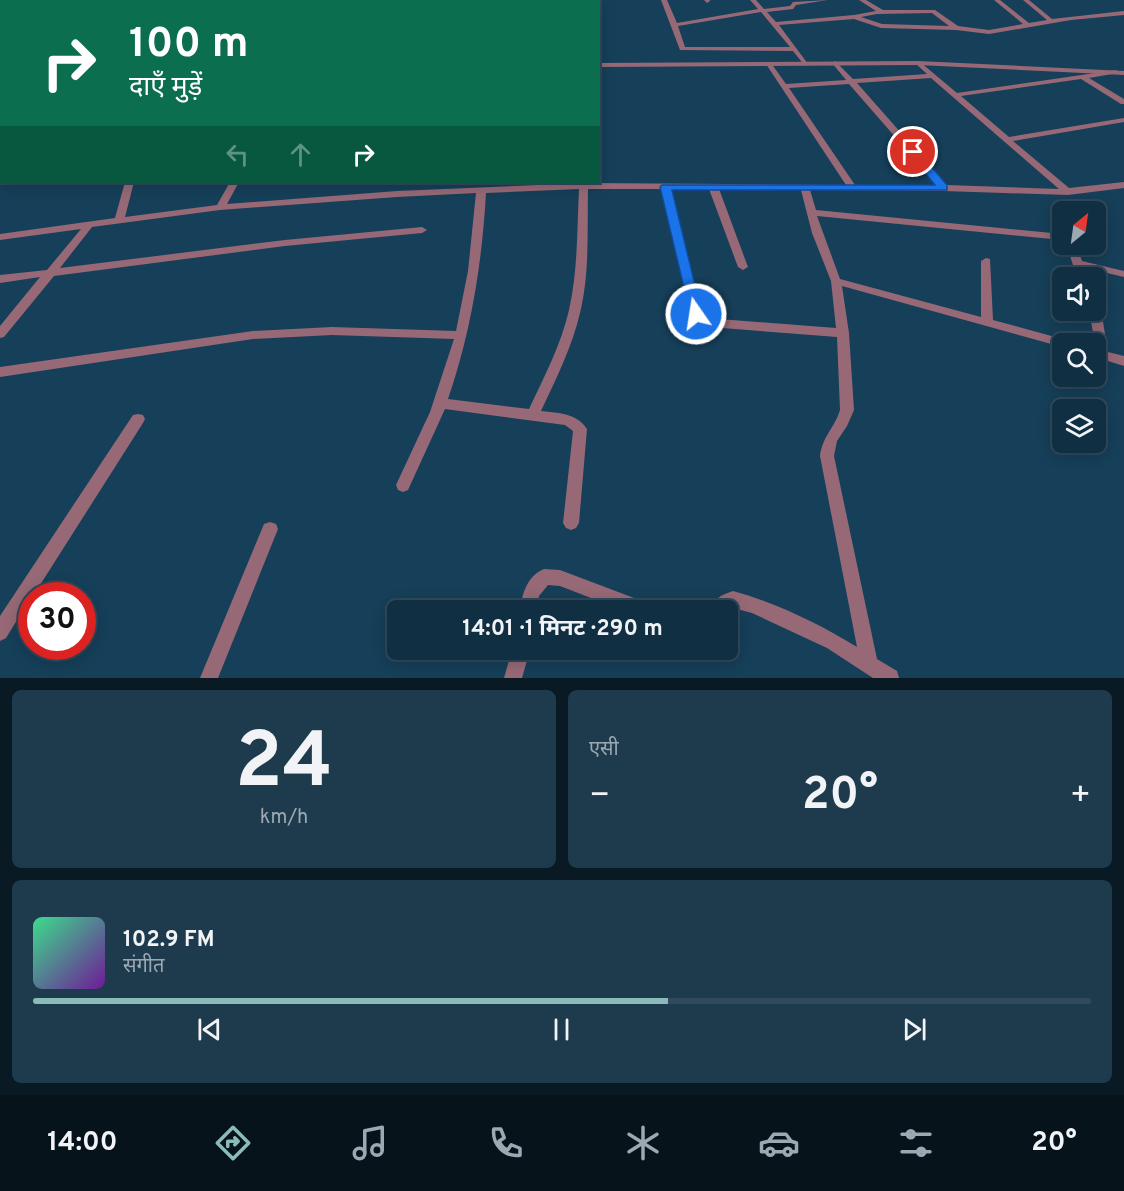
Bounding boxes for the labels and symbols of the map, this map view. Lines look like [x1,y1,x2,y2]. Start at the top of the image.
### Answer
pin [887,126,938,177]
north arrow [1052,201,1106,255]
position arrow [664,282,728,346]
speed limit sign: 30 [18,582,96,660]

